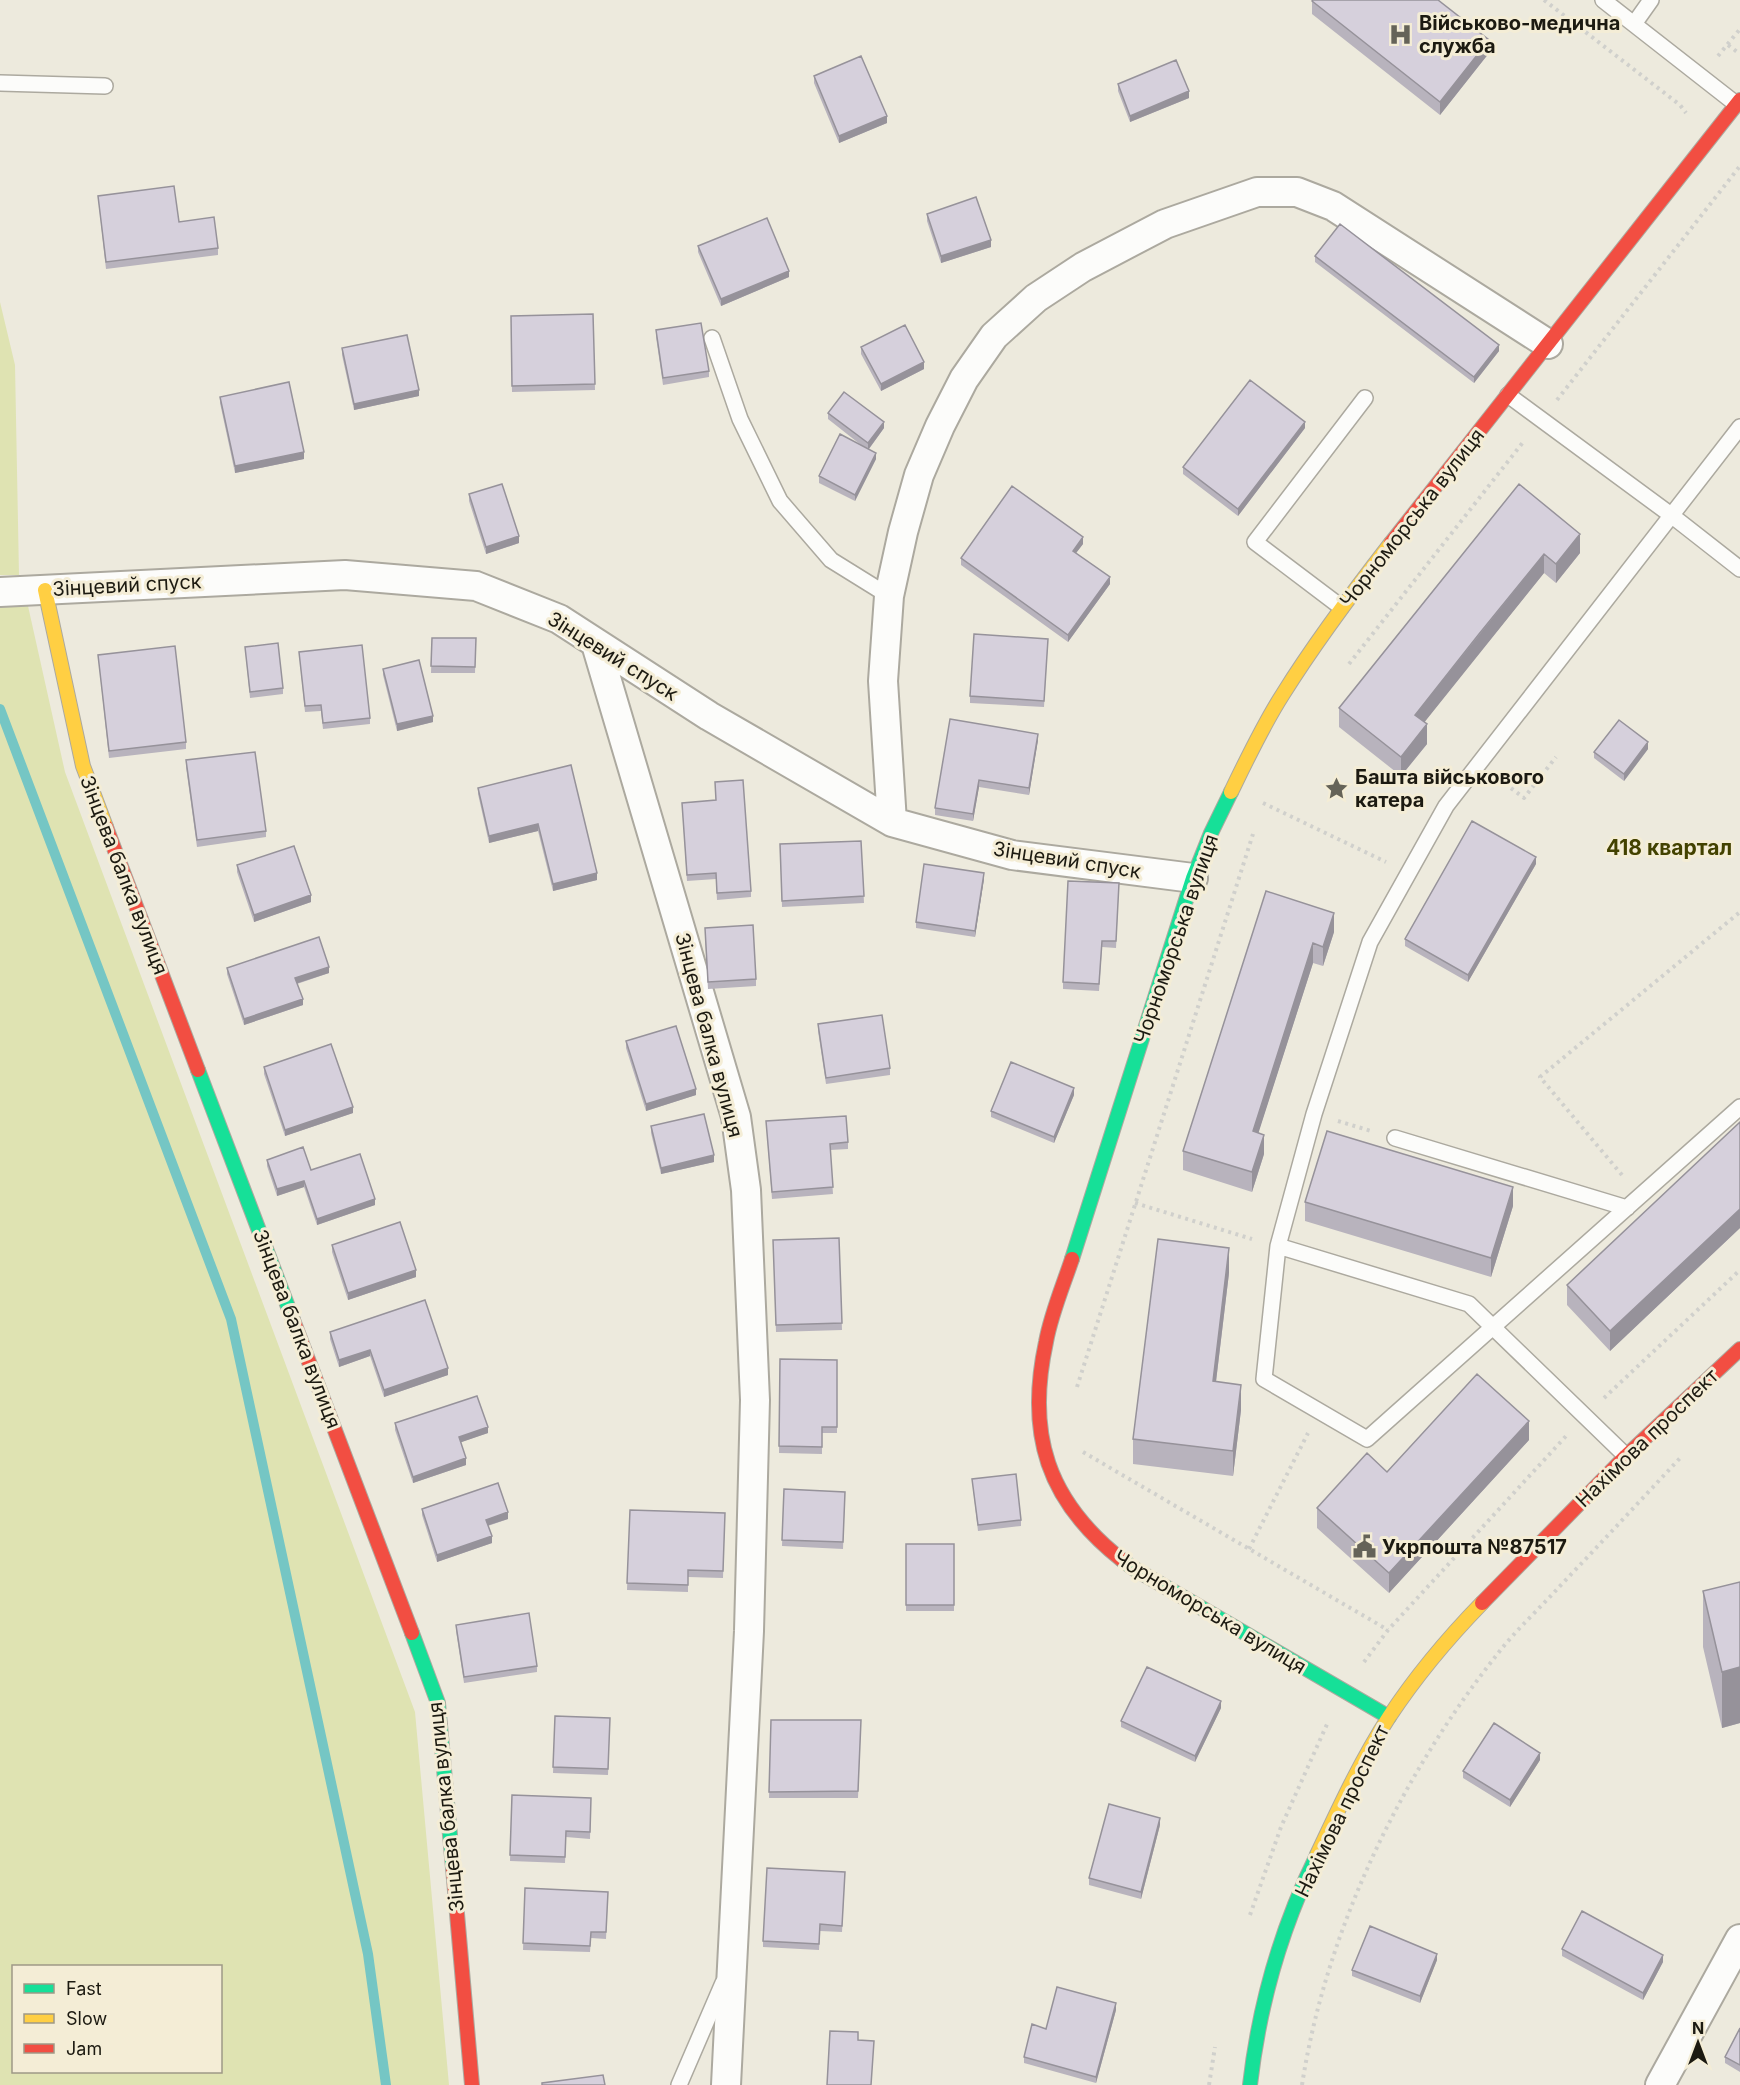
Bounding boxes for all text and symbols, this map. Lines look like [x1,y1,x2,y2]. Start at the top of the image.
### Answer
place label: Військово-медична служба [1419,11,1620,58]
hospital icon: Військово-медична служба [1388,21,1414,47]
street label: Чорноморська вулиця [1335,424,1489,612]
street label: Зінцевий спуск [52,569,202,601]
street label: Зінцевий спуск [543,606,683,706]
place label: Башта військового катера [1355,765,1544,812]
street label: Зінцева балка вулиця [75,772,173,978]
place icon: Башта військового катера [1324,775,1350,801]
street label: Чорноморська вулиця [1129,831,1223,1047]
district label: 418 квартал [1606,835,1732,860]
street label: Зінцевий спуск [991,836,1143,884]
street label: Зінцева балка вулиця [670,930,748,1140]
street label: Зінцева балка вулиця [248,1226,346,1432]
street label: Нахімова проспект [1571,1363,1724,1512]
public building icon: Укрпошта №87517 [1351,1534,1377,1560]
place label: Укрпошта №87517 [1382,1535,1567,1559]
street label: Чорноморська вулиця [1110,1545,1310,1679]
street label: Зінцева балка вулиця [423,1701,469,1913]
street label: Нахімова проспект [1290,1720,1394,1901]
legend [12,1965,222,2073]
text: Fast [66,1978,102,1999]
text: Slow [66,2008,107,2029]
north arrow [1668,2013,1728,2073]
text: N [1692,2018,1704,2038]
text: Jam [66,2038,102,2059]

